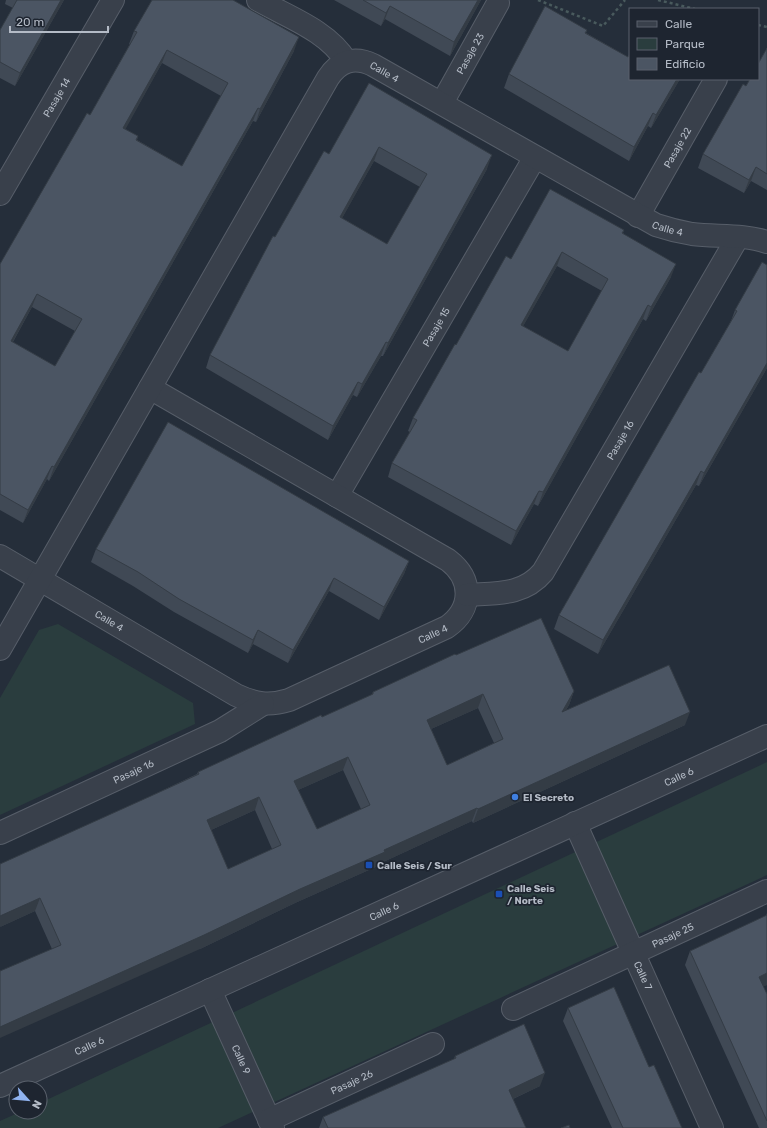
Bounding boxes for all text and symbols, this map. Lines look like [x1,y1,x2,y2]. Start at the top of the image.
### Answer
scale bar [10,8,108,34]
legend [629,8,759,80]
text: 20 m [16,15,44,29]
text: Calle [665,17,692,31]
street label: Pasaje 23 [454,31,487,76]
text: Parque [665,37,705,51]
text: Edificio [665,57,705,71]
street label: Calle 4 [368,59,401,85]
street label: Pasaje 14 [41,76,73,120]
street label: Pasaje 22 [662,125,694,170]
street label: Calle 4 [650,219,684,239]
street label: Pasaje 15 [421,305,453,349]
street label: Pasaje 16 [605,419,637,462]
street label: Calle 4 [92,608,125,634]
street label: Calle 4 [417,622,450,646]
street label: Pasaje 16 [112,757,156,787]
street label: Calle 6 [662,765,696,789]
marker: El Secreto [510,792,520,802]
place label: El Secreto [523,792,574,804]
marker: Calle Seis / Sur [364,860,374,870]
place label: Calle Seis / Sur [377,860,452,872]
place label: Calle Seis / Norte [507,883,555,907]
marker: Calle Seis / Norte [494,889,504,899]
street label: Calle 6 [368,900,401,924]
street label: Pasaje 25 [650,921,696,951]
street label: Calle 7 [631,959,654,992]
street label: Calle 6 [73,1034,106,1058]
street label: Calle 9 [229,1043,253,1076]
street label: Pasaje 26 [329,1068,375,1098]
north arrow [8,1080,48,1120]
text: N [29,1098,44,1111]

